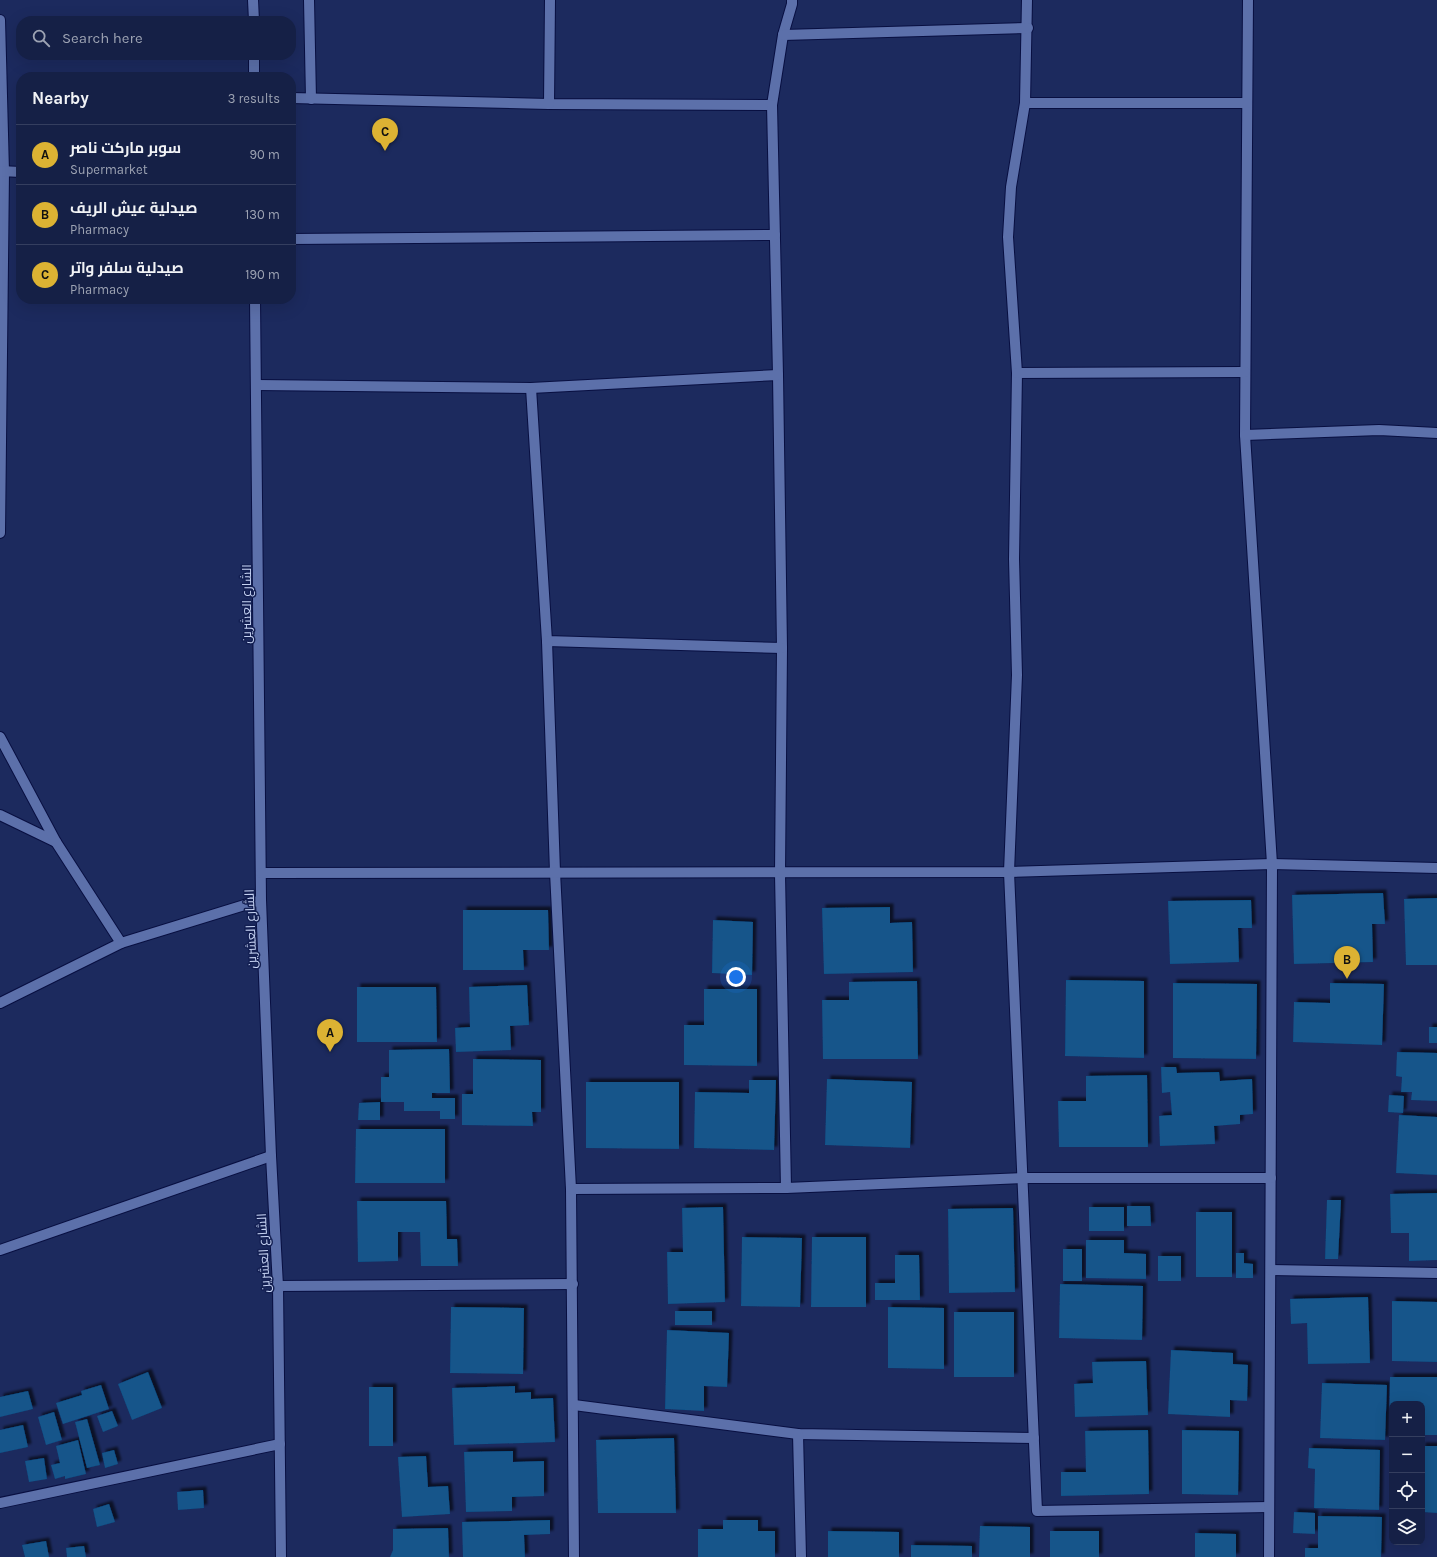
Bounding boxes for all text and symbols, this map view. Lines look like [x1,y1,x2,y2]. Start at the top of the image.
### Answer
search box [16,16,296,60]
icon: search [30,27,52,49]
text: Search here [62,29,143,47]
text: Nearby [32,88,89,108]
text: 3 results [228,91,280,106]
pin: C [372,118,398,151]
text: سوبر ماركت ناصر [70,139,181,157]
text: A [41,147,49,162]
text: 90 m [249,147,280,162]
text: Supermarket [70,162,148,177]
text: صيدلية عيش الريف [70,199,197,217]
text: B [41,207,49,222]
text: 130 m [245,207,280,222]
text: Pharmacy [70,222,129,237]
text: صيدلية سلفر واتر [70,259,184,277]
text: C [41,267,49,282]
text: 190 m [245,267,280,282]
text: Pharmacy [70,282,129,297]
street label: الشارع العشرين [239,564,255,644]
street label: الشارع العشرين [242,889,260,969]
pin: B [1334,946,1360,979]
your location [726,967,746,987]
pin: A [317,1019,343,1052]
street label: الشارع العشرين [254,1213,274,1293]
map controls [1389,1401,1425,1545]
button: + [1389,1401,1425,1437]
button: − [1389,1437,1425,1473]
button: locate [1389,1473,1425,1509]
button: layers [1389,1509,1425,1545]

